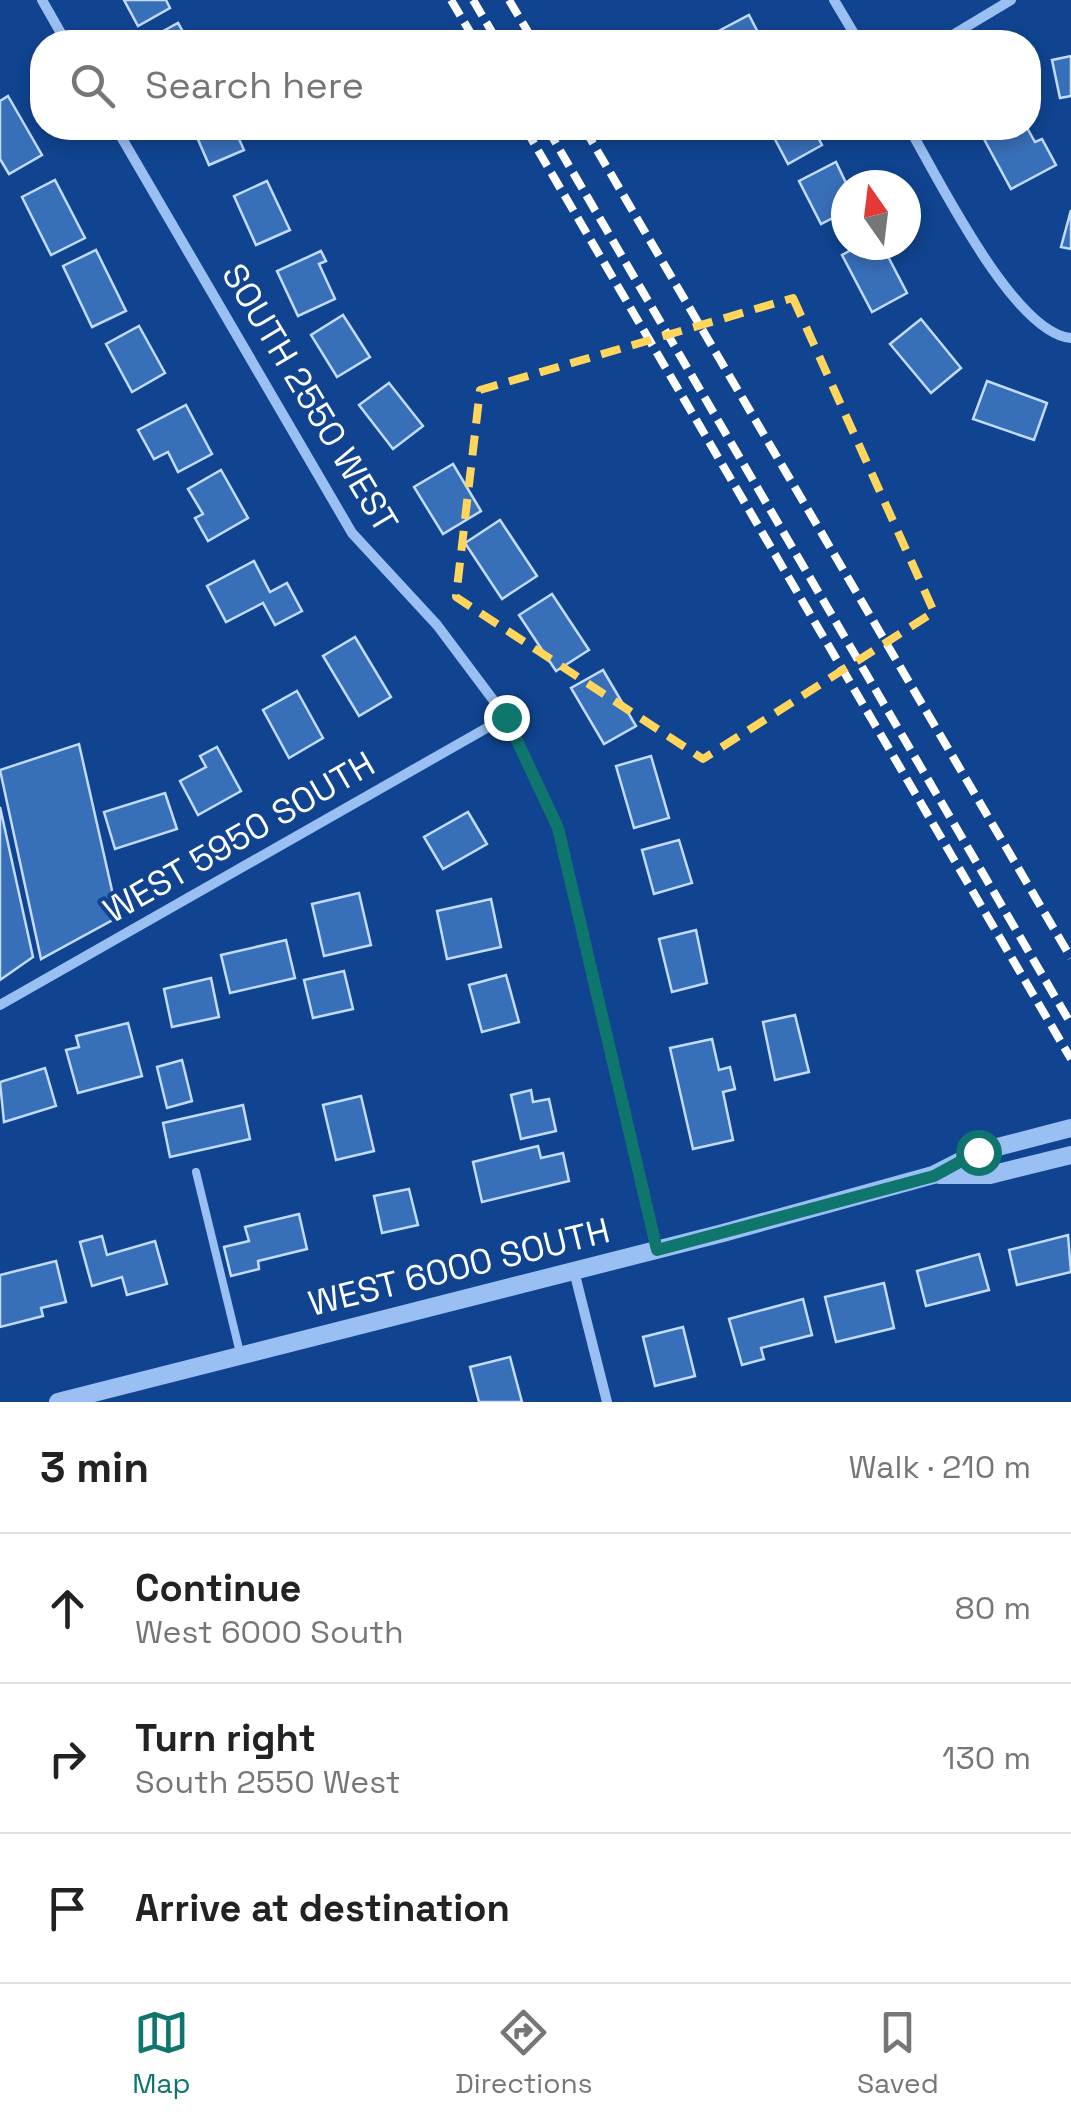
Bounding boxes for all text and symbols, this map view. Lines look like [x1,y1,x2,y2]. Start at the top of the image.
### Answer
search box [30,30,1041,140]
icon: search [65,58,120,113]
text: Search here [145,61,364,109]
north arrow [831,170,921,260]
street label: SOUTH 2550 WEST [212,255,408,541]
route end [484,695,530,741]
street label: WEST 5950 SOUTH [96,741,382,933]
route start [956,1130,1002,1176]
street label: WEST 6000 SOUTH [304,1208,614,1326]
text: 3 min [40,1441,149,1494]
text: Walk · 210 m [849,1447,1031,1487]
text: Continue [135,1564,301,1612]
icon: ahead [40,1581,95,1636]
text: 80 m [955,1588,1031,1628]
text: West 6000 South [135,1612,404,1652]
text: Turn right [135,1714,316,1762]
icon: right [40,1731,95,1786]
text: 130 m [942,1738,1031,1778]
text: South 2550 West [135,1762,400,1802]
icon: arrive [40,1881,95,1936]
text: Arrive at destination [135,1884,510,1932]
tab: Map [132,2005,191,2101]
tab: Directions [455,2005,592,2101]
tab: Saved [857,2005,939,2101]

